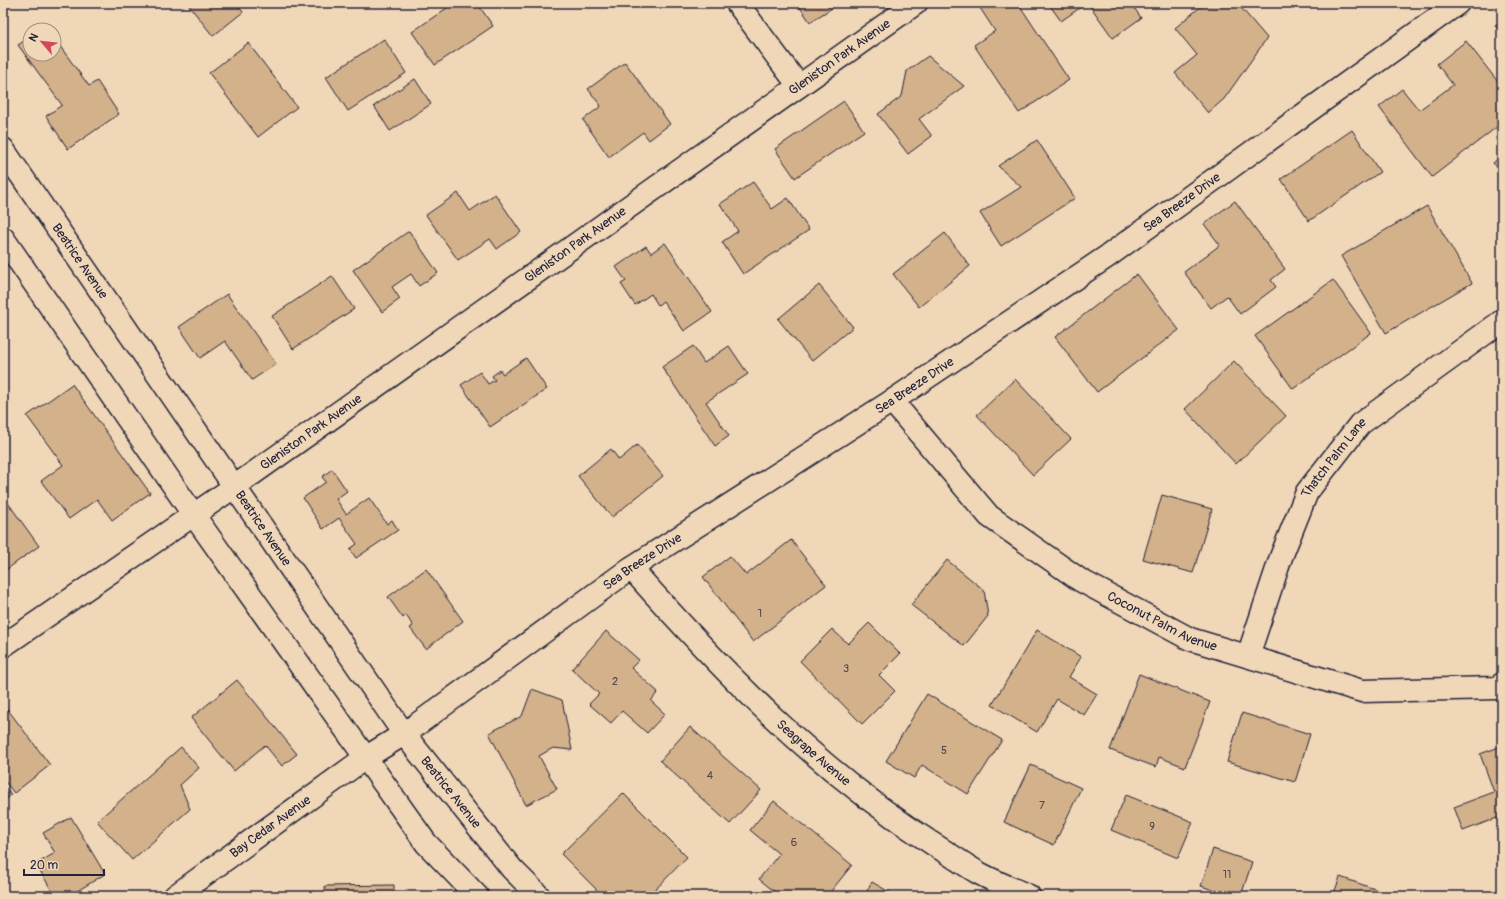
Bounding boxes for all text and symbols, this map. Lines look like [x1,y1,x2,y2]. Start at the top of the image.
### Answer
street label: Gleniston Park Avenue [786,15,894,99]
north arrow [22,22,62,62]
text: N [26,31,41,44]
street label: Sea Breeze Drive [1140,169,1224,236]
street label: Gleniston Park Avenue [521,203,630,286]
street label: Beatrice Avenue [49,221,112,302]
street label: Sea Breeze Drive [872,353,958,418]
street label: Gleniston Park Avenue [257,390,366,474]
street label: Thatch Palm Lane [1298,414,1370,499]
street label: Beatrice Avenue [232,488,295,570]
street label: Sea Breeze Drive [600,529,685,594]
street label: Coconut Palm Avenue [1104,588,1219,655]
house number: 1 [758,607,762,620]
house number: 3 [843,662,849,675]
house number: 2 [612,675,618,688]
street label: Seagrape Avenue [773,717,854,790]
house number: 5 [941,744,947,757]
street label: Beatrice Avenue [417,753,485,832]
house number: 4 [707,769,714,782]
street label: Bay Cedar Avenue [227,792,315,861]
house number: 7 [1039,799,1045,812]
house number: 9 [1149,820,1155,833]
house number: 6 [791,836,797,849]
scale bar [24,851,104,877]
text: 20 m [30,858,59,873]
house number: 11 [1223,868,1231,881]

